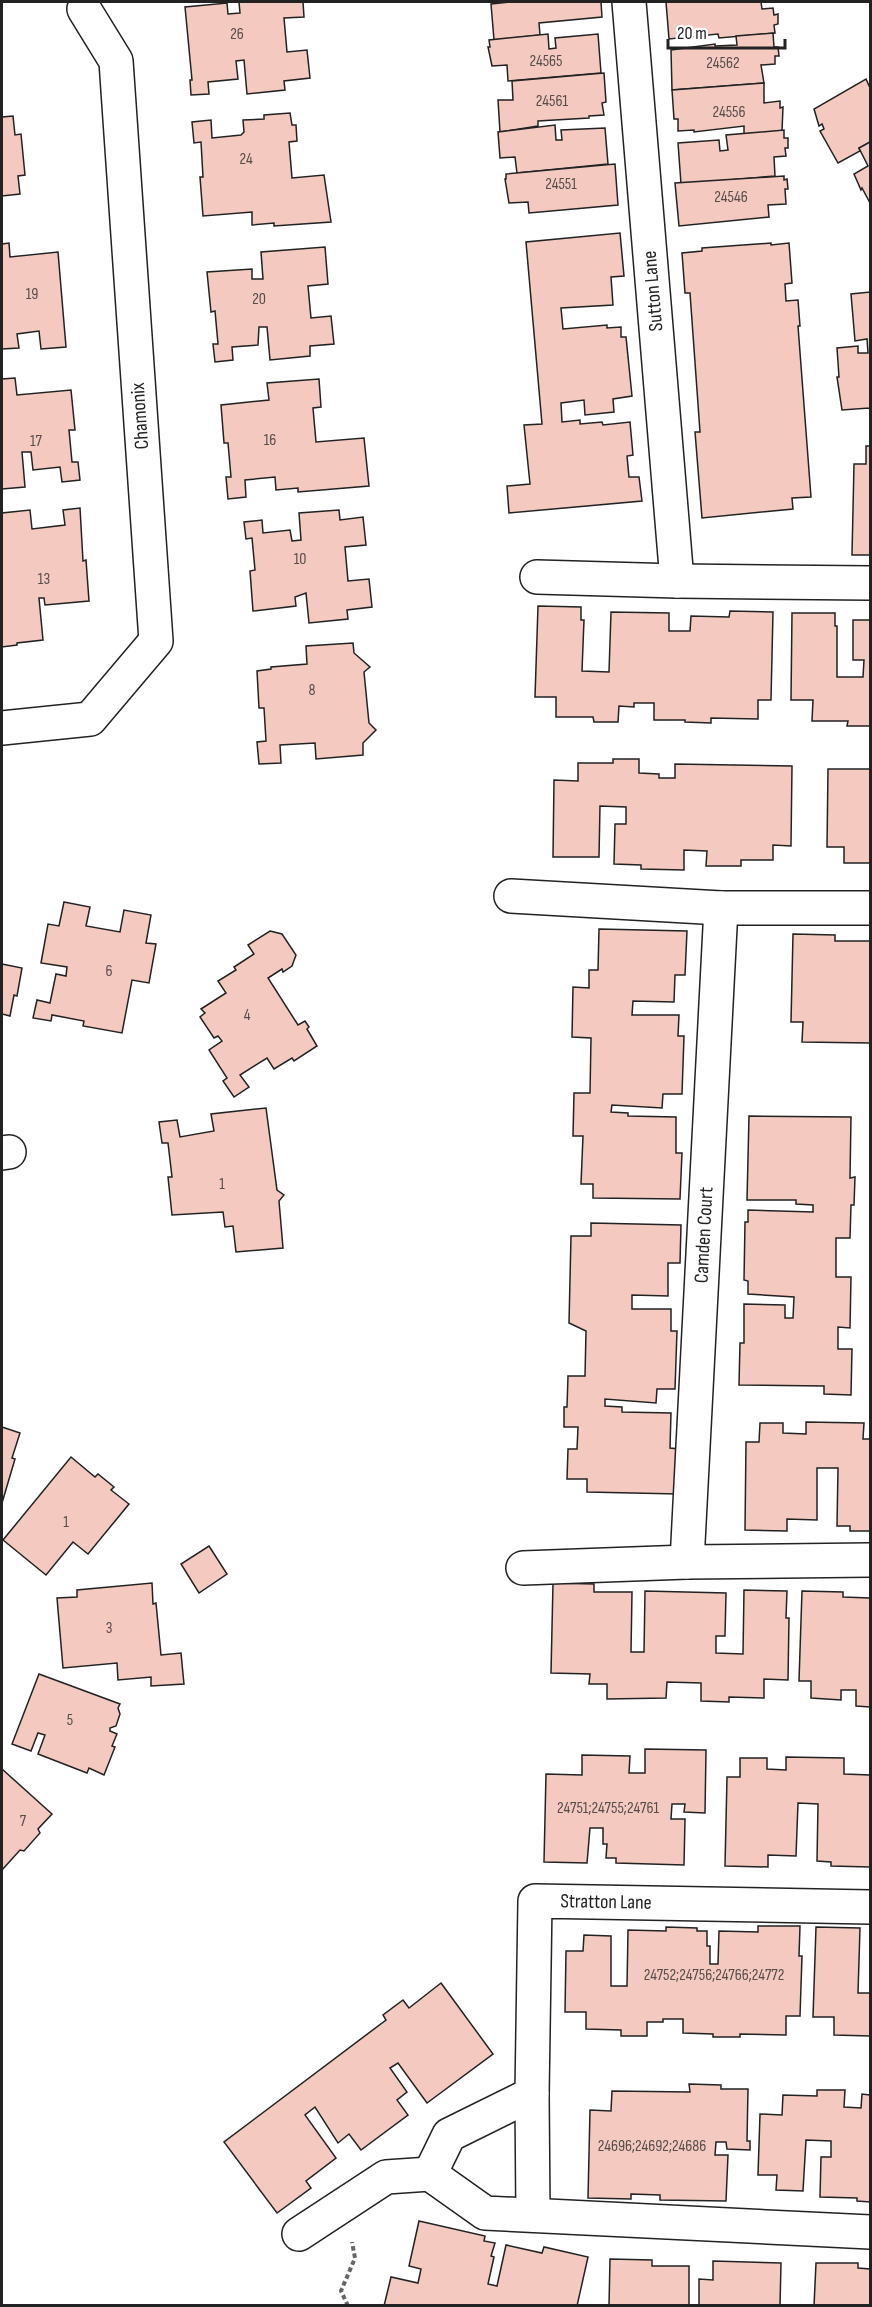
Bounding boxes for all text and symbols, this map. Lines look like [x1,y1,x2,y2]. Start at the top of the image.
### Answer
scale bar [668,12,785,50]
text: 20 m [677,23,707,44]
house number: 26 [230,25,244,44]
house number: 24565 [529,52,563,71]
house number: 24562 [706,54,740,73]
house number: 24561 [536,92,569,111]
house number: 24556 [712,103,746,122]
house number: 24 [239,150,253,169]
house number: 24551 [545,175,577,194]
house number: 24546 [714,188,748,207]
street label: Sutton Lane [638,250,668,332]
house number: 19 [26,285,38,304]
house number: 20 [252,290,266,309]
street label: Chamonix [126,381,154,450]
house number: 16 [264,431,276,450]
house number: 17 [30,432,43,451]
house number: 10 [294,550,306,569]
house number: 13 [38,570,50,589]
house number: 8 [308,681,316,700]
house number: 6 [105,962,113,981]
house number: 4 [244,1006,251,1025]
house number: 1 [219,1175,225,1194]
street label: Camden Court [689,1186,719,1284]
house number: 1 [63,1513,69,1532]
house number: 3 [106,1619,112,1638]
house number: 5 [67,1711,73,1730]
house number: 24751;24755;24761 [557,1799,659,1818]
house number: 7 [20,1812,27,1831]
street label: Stratton Lane [560,1889,652,1915]
house number: 24752;24756;24766;24772 [644,1966,784,1985]
house number: 24696;24692;24686 [598,2137,706,2156]

